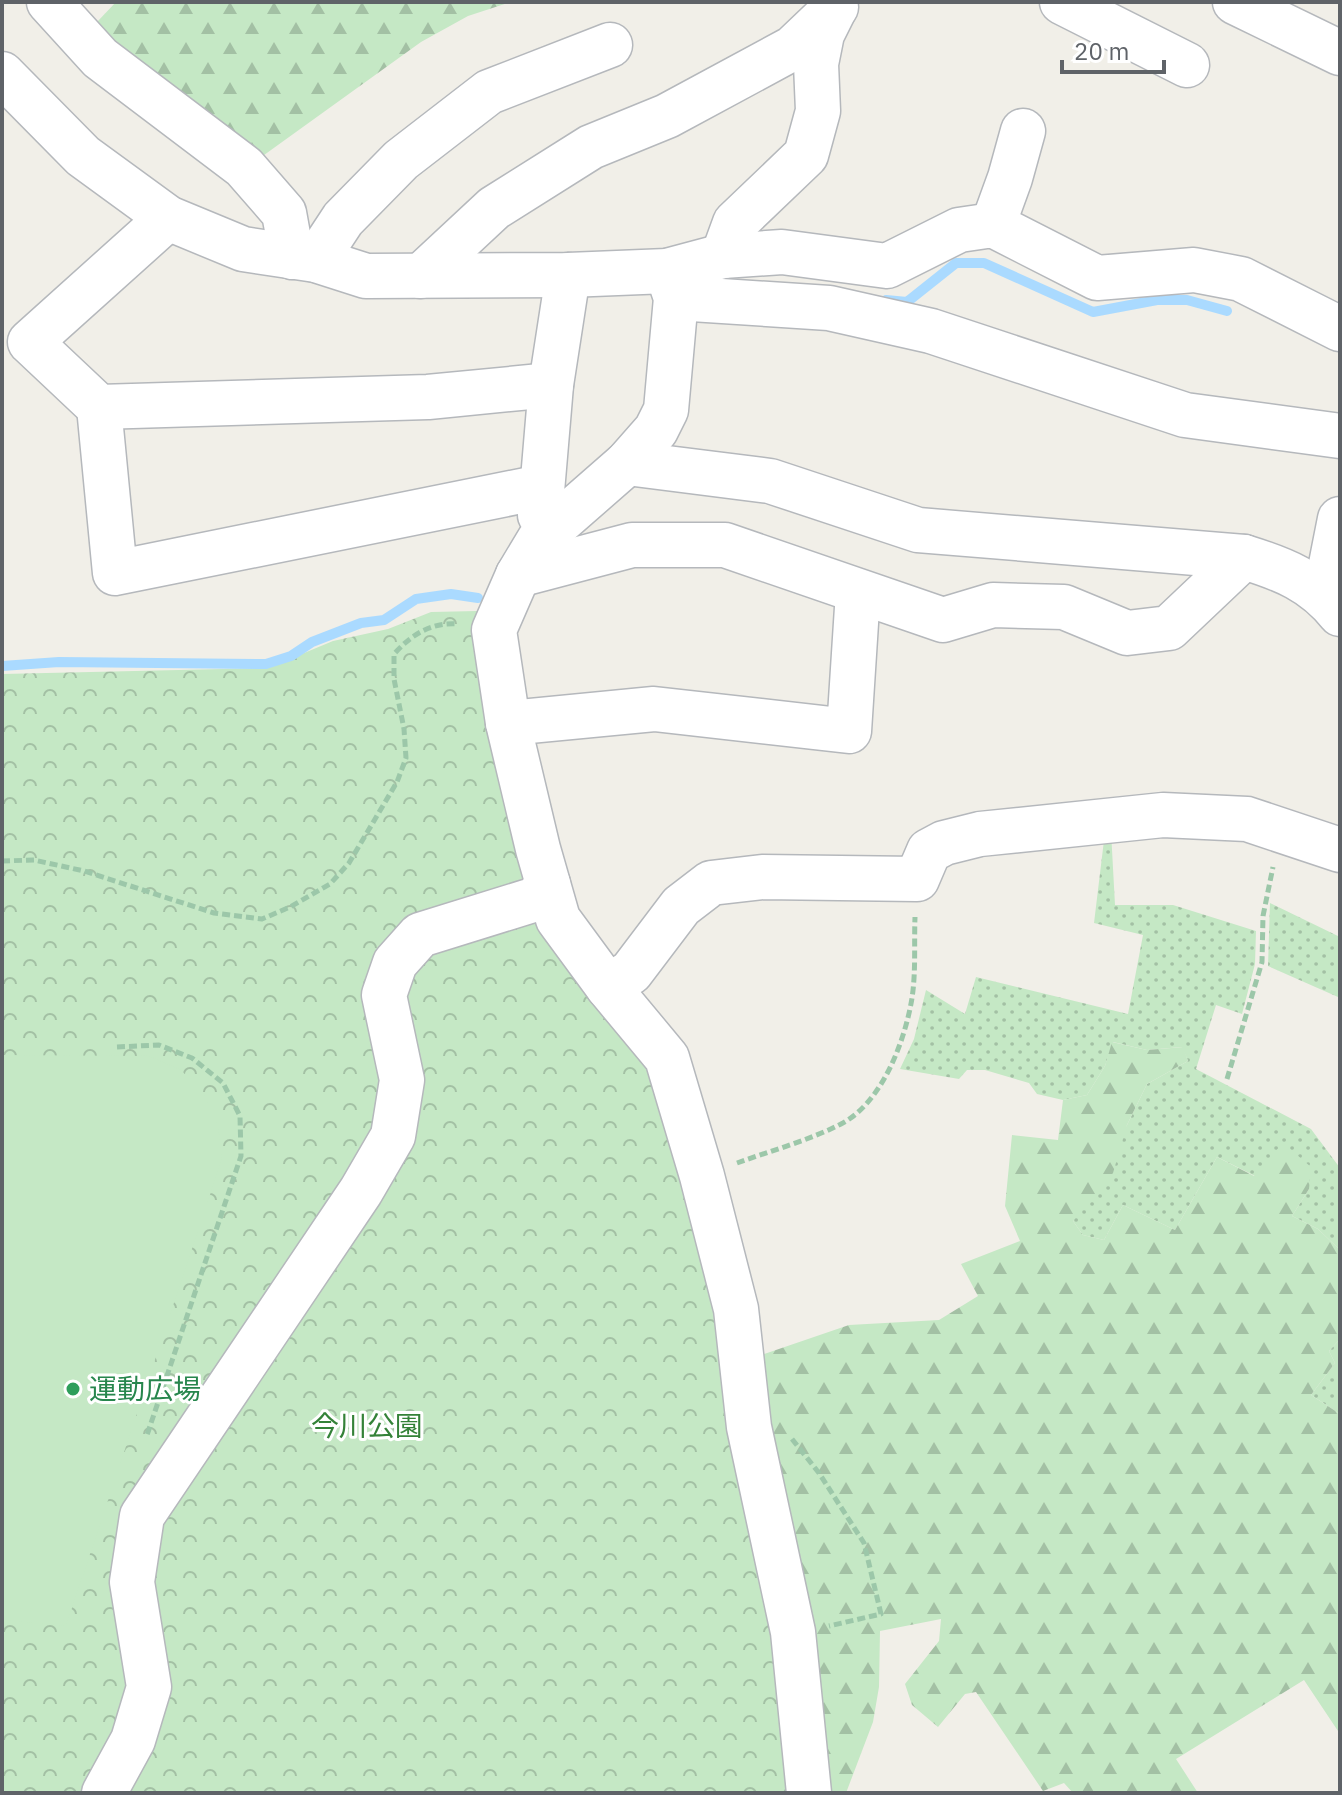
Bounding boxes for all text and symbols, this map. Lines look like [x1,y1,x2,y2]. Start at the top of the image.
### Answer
scale bar [1062,24,1164,74]
text: 20 m [1074,35,1129,67]
place label: 運動広場 [89,1370,201,1407]
marker: 運動広場 [64,1380,82,1398]
park label: 今川公園 [311,1407,423,1444]

